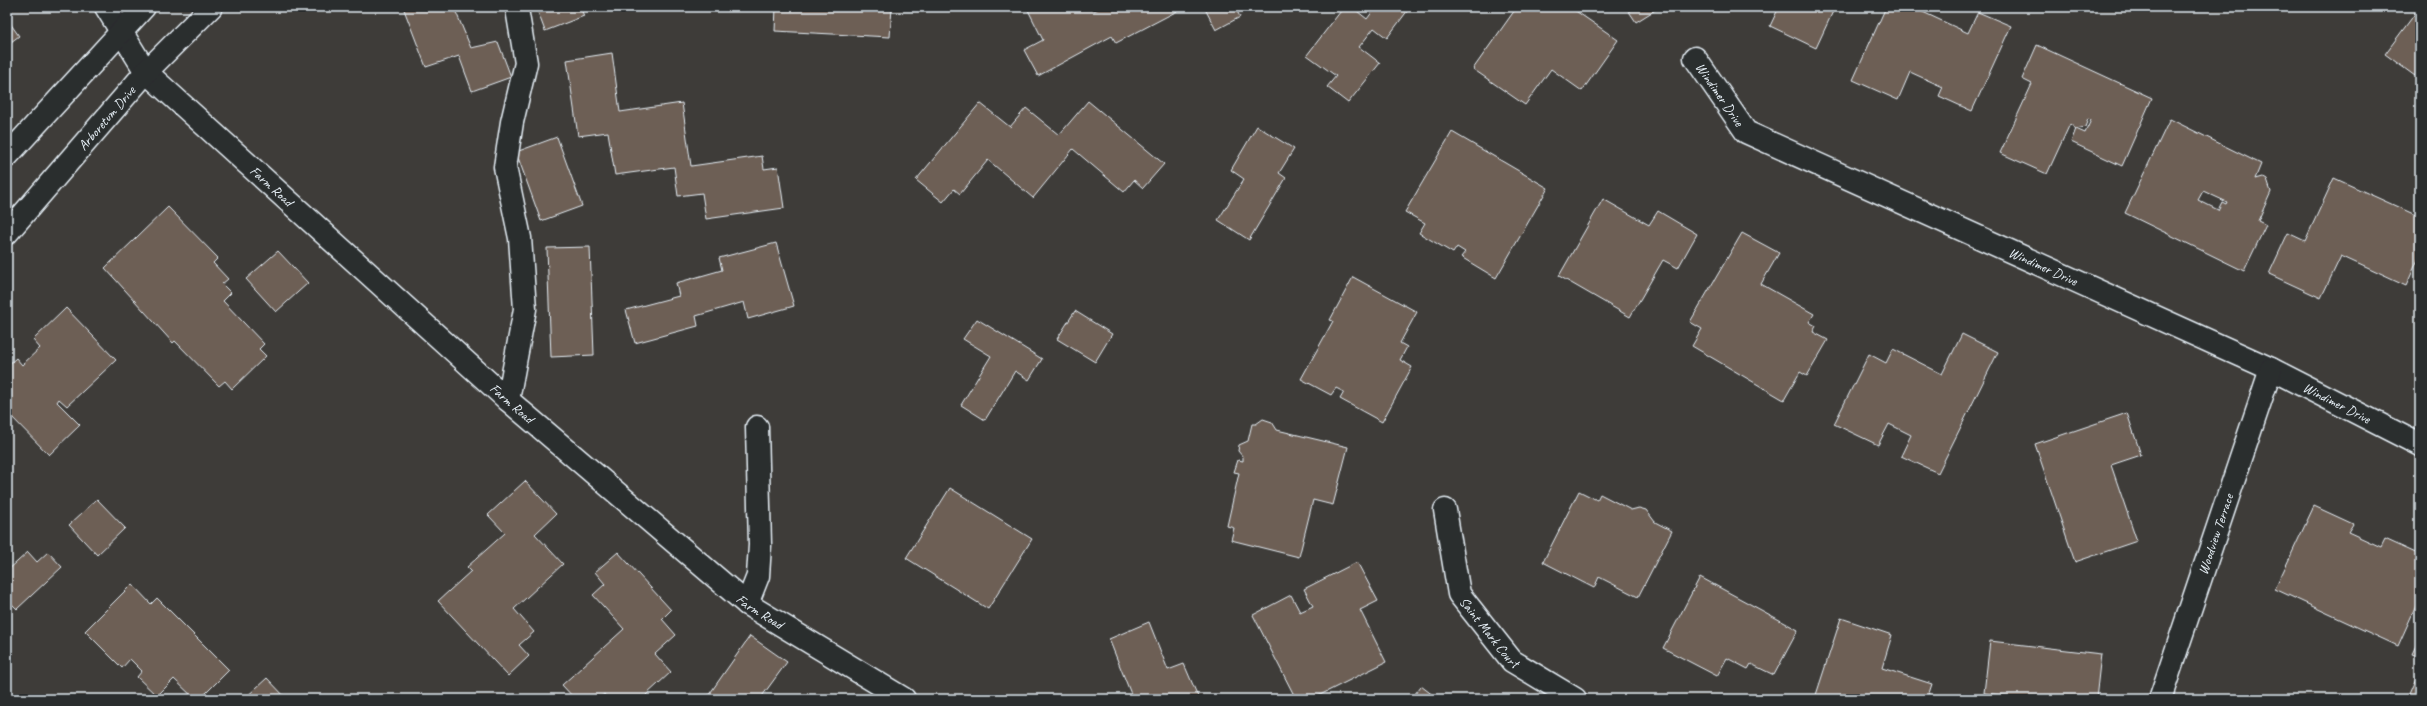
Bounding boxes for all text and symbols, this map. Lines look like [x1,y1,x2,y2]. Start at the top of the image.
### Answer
street label: Windimer Drive [1692,59,1748,131]
street label: Arboretum Drive [74,82,140,154]
street label: Farm Road [246,162,298,212]
street label: Windimer Drive [2006,244,2081,290]
street label: Windimer Drive [2300,379,2375,428]
street label: Farm Road [486,380,539,429]
street label: Woodview Terrace [2195,490,2238,577]
street label: Farm Road [733,591,788,634]
street label: Saint Mark Court [1456,594,1524,673]

